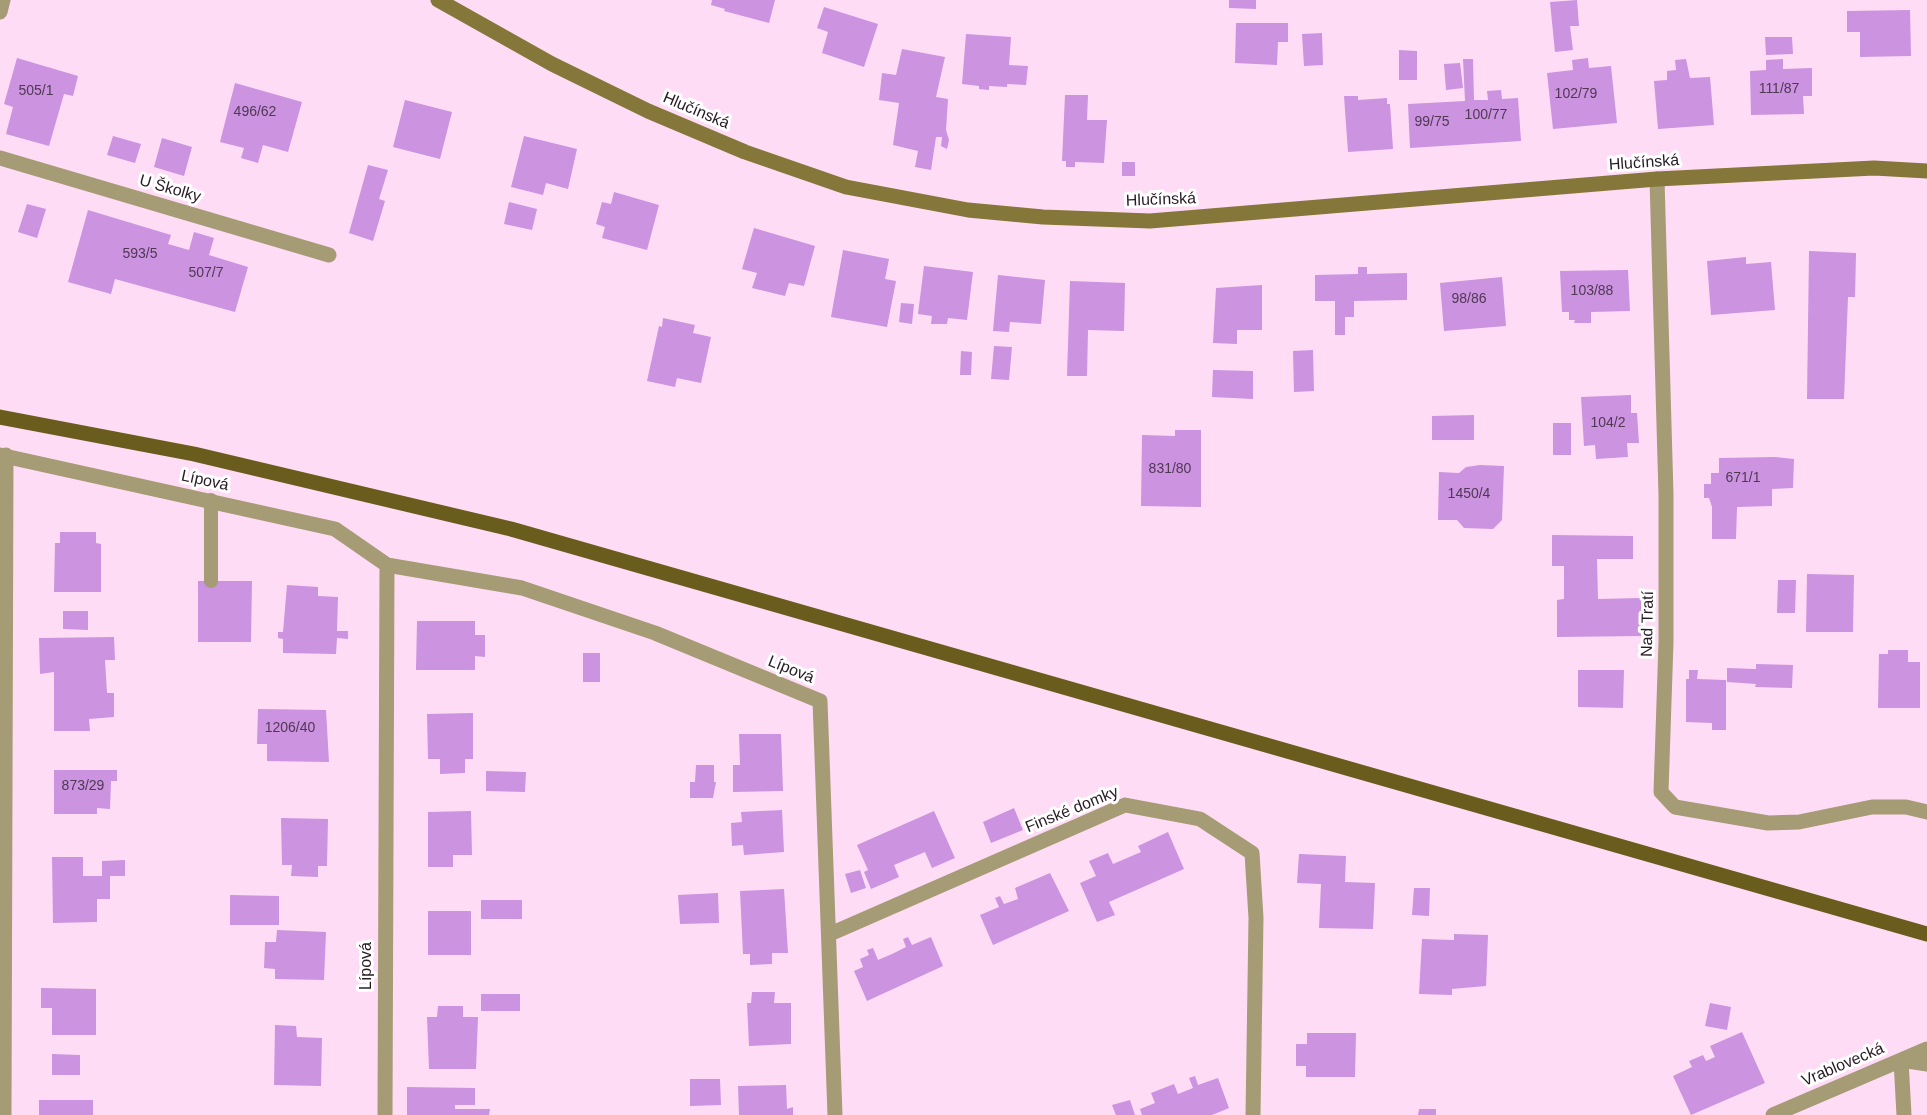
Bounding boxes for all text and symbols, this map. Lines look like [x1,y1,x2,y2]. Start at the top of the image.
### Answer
house number: 111/87 [1759,81,1799,97]
house number: 505/1 [18,83,54,99]
house number: 102/79 [1555,86,1597,102]
street label: Hlučínská [660,88,732,134]
house number: 496/62 [234,104,276,120]
house number: 100/77 [1465,107,1507,123]
house number: 99/75 [1414,114,1450,130]
street label: Hlučínská [1608,151,1680,175]
street label: U Školky [137,171,203,207]
street label: Hlučínská [1126,189,1196,211]
house number: 593/5 [122,246,158,262]
house number: 507/7 [188,265,224,281]
house number: 103/88 [1571,283,1613,299]
house number: 98/86 [1451,291,1487,307]
house number: 104/2 [1590,415,1626,431]
house number: 831/80 [1149,461,1191,477]
street label: Lípová [180,467,230,495]
house number: 671/1 [1725,470,1761,486]
house number: 1450/4 [1448,486,1490,502]
street label: Nad Tratí [1638,591,1658,657]
street label: Lípová [765,652,817,688]
house number: 1206/40 [265,720,315,736]
house number: 873/29 [62,778,104,794]
street label: Finské domky [1023,783,1121,837]
street label: Lípová [357,942,377,990]
street label: Vrablovecká [1799,1039,1887,1091]

